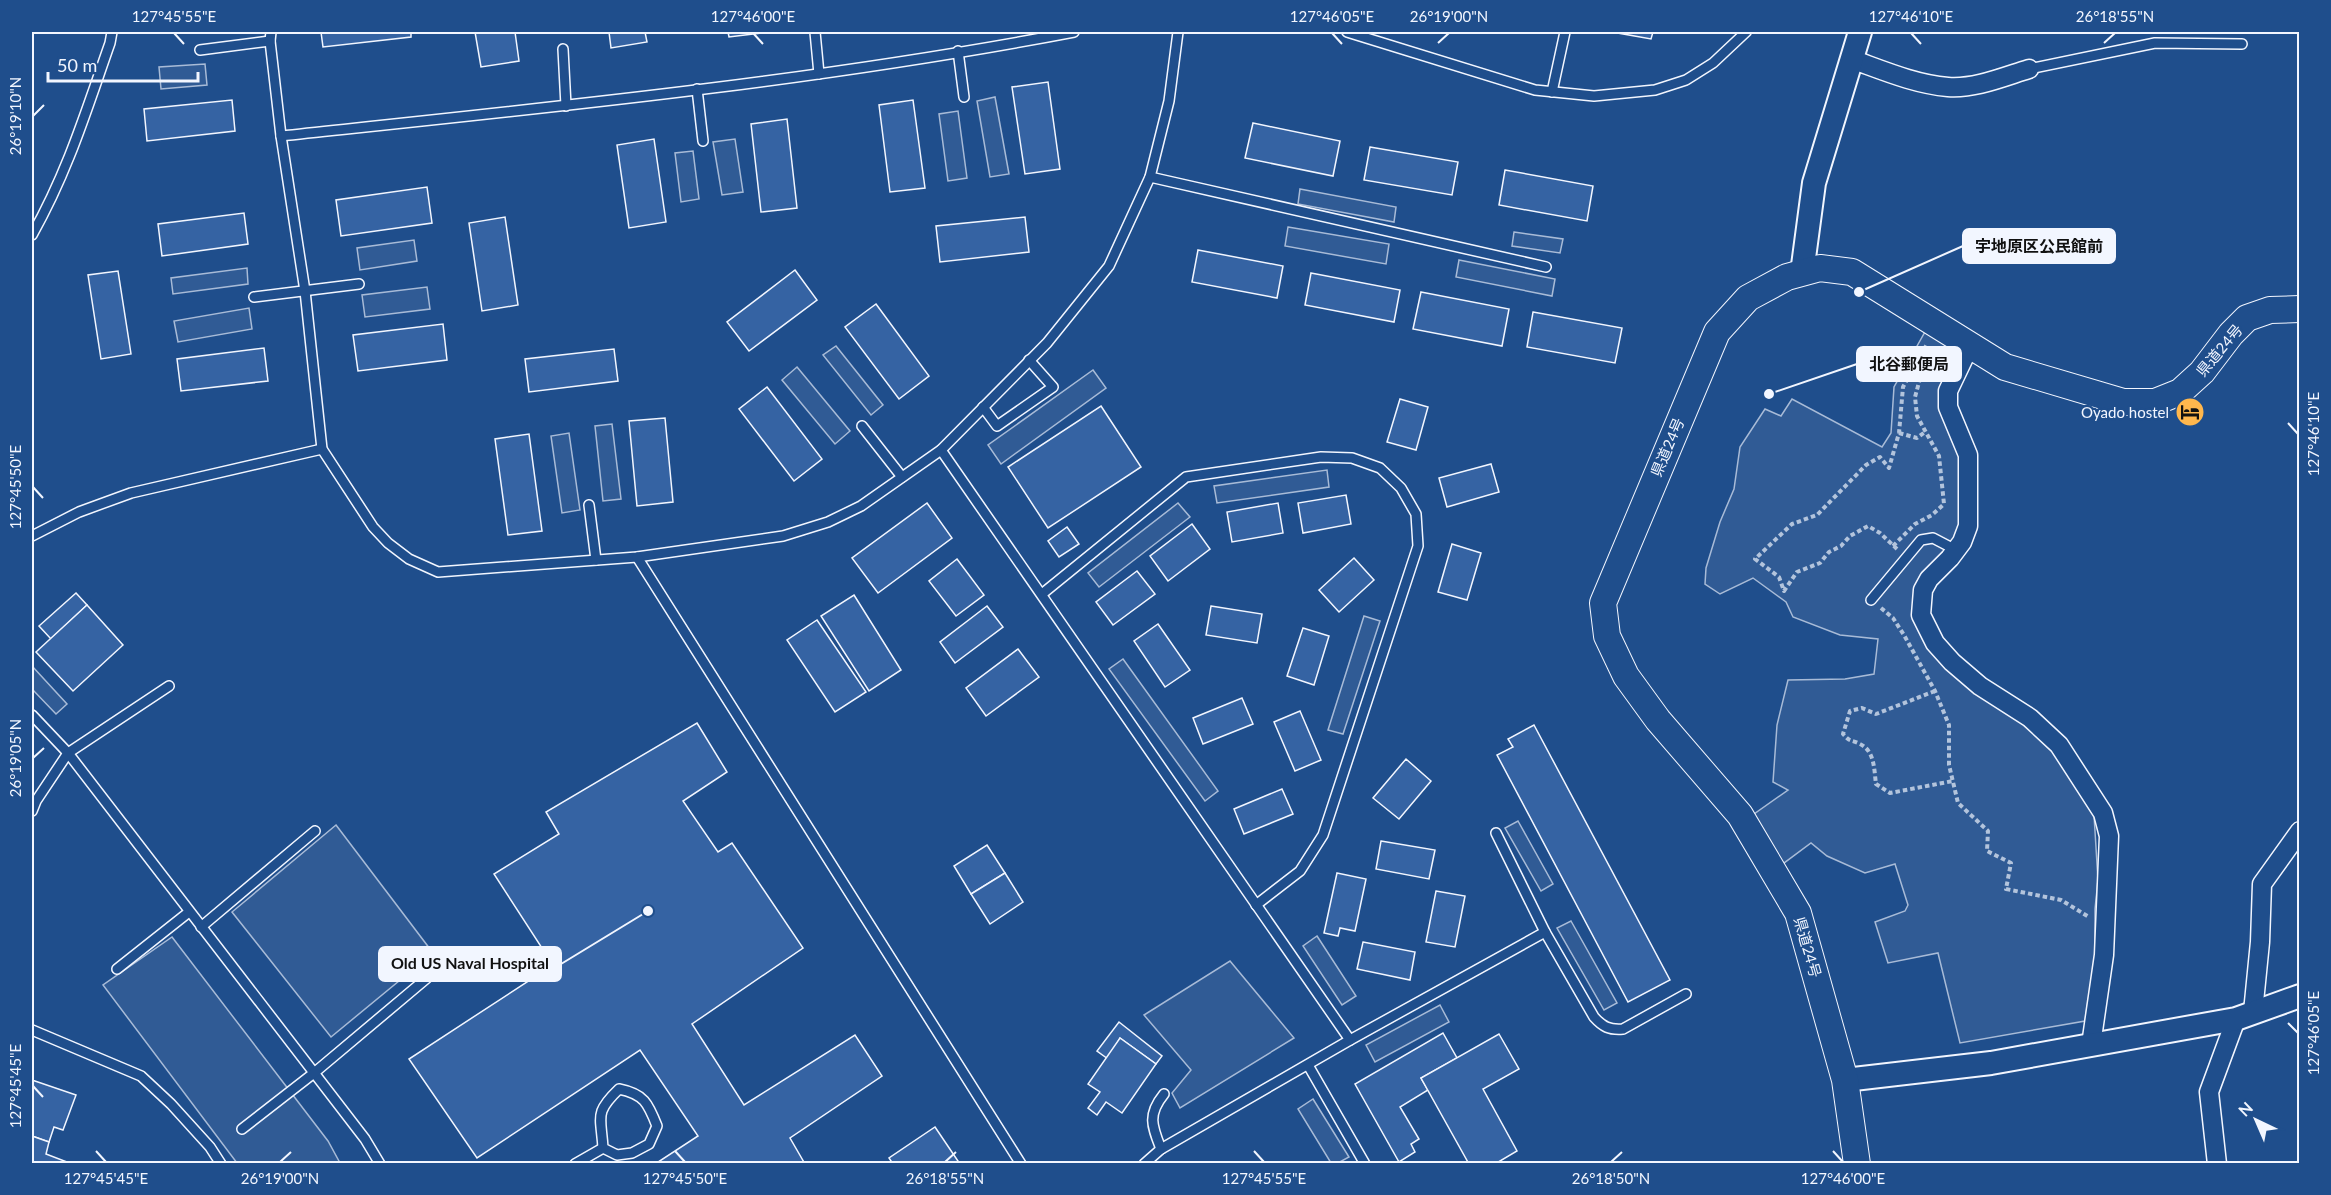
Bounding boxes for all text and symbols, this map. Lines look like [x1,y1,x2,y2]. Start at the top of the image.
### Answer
text: 127°45'55"E [132,7,216,25]
text: 127°46'00"E [711,7,795,25]
text: 127°46'05"E [1290,7,1374,25]
text: 26°19'00"N [1410,7,1488,25]
text: 127°46'10"E [1869,7,1953,25]
text: 26°18'55"N [2076,7,2154,25]
scale bar [48,45,198,83]
text: 50 m [57,54,97,76]
text: 26°19'10"N [6,77,24,155]
callout: 宇地原区公民館前 [1963,229,2115,263]
text: 宇地原区公民館前 [1975,236,2103,255]
street label: 県道24号 [2192,320,2246,380]
callout: 北谷郵便局 [1857,347,1961,381]
text: 北谷郵便局 [1869,354,1949,373]
text: 127°46'10"E [2304,392,2322,476]
hotel icon: Oyado hostel [2174,396,2206,428]
place label: Oyado hostel [2081,403,2169,421]
street label: 県道24号 [1647,415,1687,479]
text: 127°45'50"E [6,445,24,529]
text: 26°19'05"N [6,719,24,797]
street label: 県道24号 [1791,915,1825,979]
callout: Old US Naval Hospital [379,947,561,981]
text: Old US Naval Hospital [391,953,549,972]
text: 127°46'05"E [2304,991,2322,1075]
text: 127°45'45"E [6,1044,24,1128]
north arrow [2226,1090,2286,1150]
text: N [2234,1098,2256,1120]
text: 127°45'45"E [64,1169,148,1187]
text: 26°19'00"N [241,1169,319,1187]
text: 127°45'50"E [643,1169,727,1187]
text: 26°18'55"N [906,1169,984,1187]
text: 127°45'55"E [1222,1169,1306,1187]
text: 26°18'50"N [1572,1169,1650,1187]
text: 127°46'00"E [1801,1169,1885,1187]

